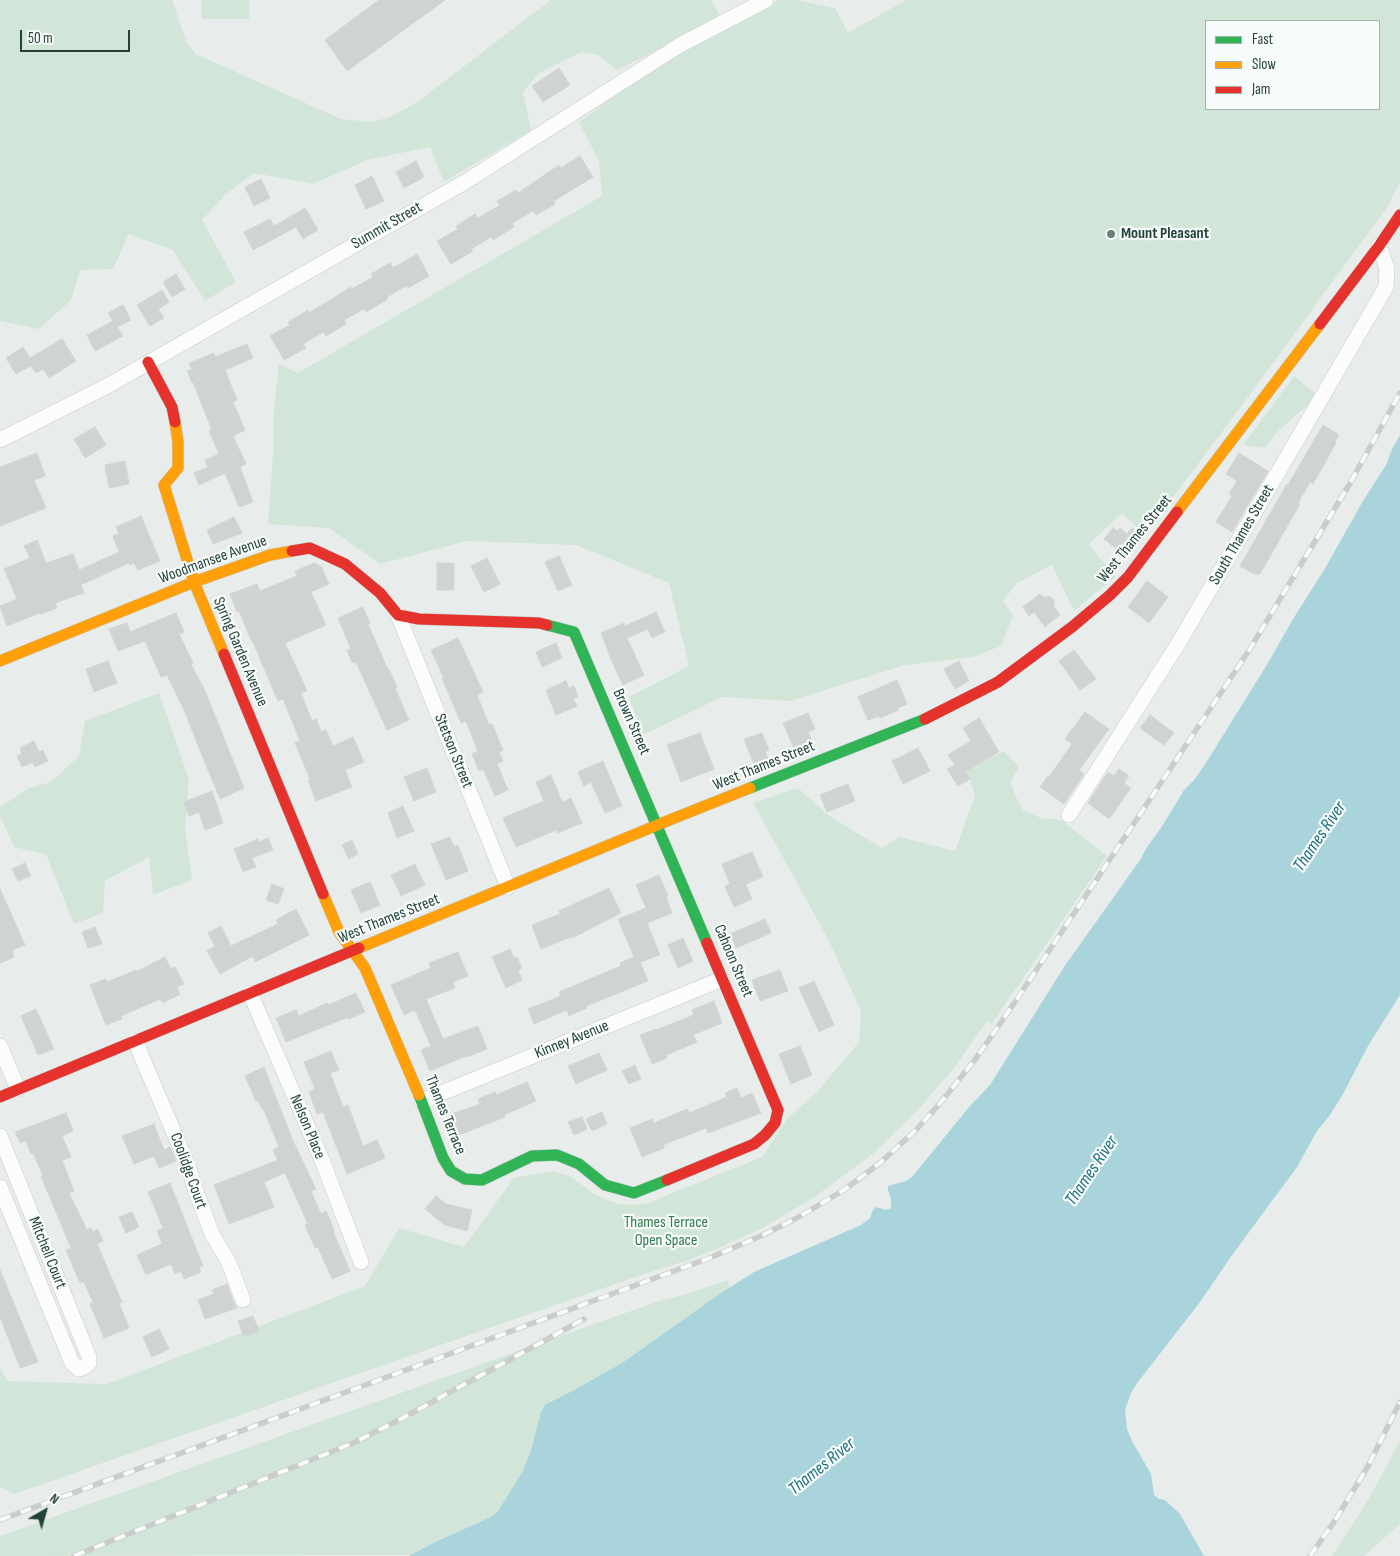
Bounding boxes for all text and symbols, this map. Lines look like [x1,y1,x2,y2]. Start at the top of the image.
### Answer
scale bar [22,20,132,52]
legend [1205,20,1380,110]
text: 50 m [28,29,53,48]
text: Fast [1252,30,1273,49]
text: Slow [1252,55,1276,74]
text: Jam [1252,80,1270,99]
street label: Summit Street [348,198,426,254]
place label: Mount Pleasant [1121,224,1209,244]
marker: Mount Pleasant [1105,228,1117,240]
street label: South Thames Street [1206,481,1278,589]
street label: West Thames Street [1094,491,1176,587]
street label: Woodmansee Avenue [156,532,270,588]
street label: Spring Garden Avenue [208,594,272,710]
street label: Brown Street [608,686,654,758]
street label: Stetson Street [429,711,477,791]
street label: West Thames Street [710,737,818,795]
water label: Thames River [1289,798,1351,876]
street label: West Thames Street [335,890,443,948]
street label: Cahoon Street [709,922,757,1000]
street label: Kinney Avenue [532,1016,612,1064]
street label: Thames Terrace [420,1072,470,1158]
street label: Nelson Place [285,1092,329,1162]
street label: Coolidge Court [165,1130,211,1212]
water label: Thames River [1061,1132,1123,1210]
park label: Thames Terrace Open Space [624,1213,708,1251]
street label: Mitchell Court [24,1214,70,1292]
water label: Thames River [784,1434,860,1500]
north arrow [20,1486,70,1536]
text: N [46,1490,63,1508]

